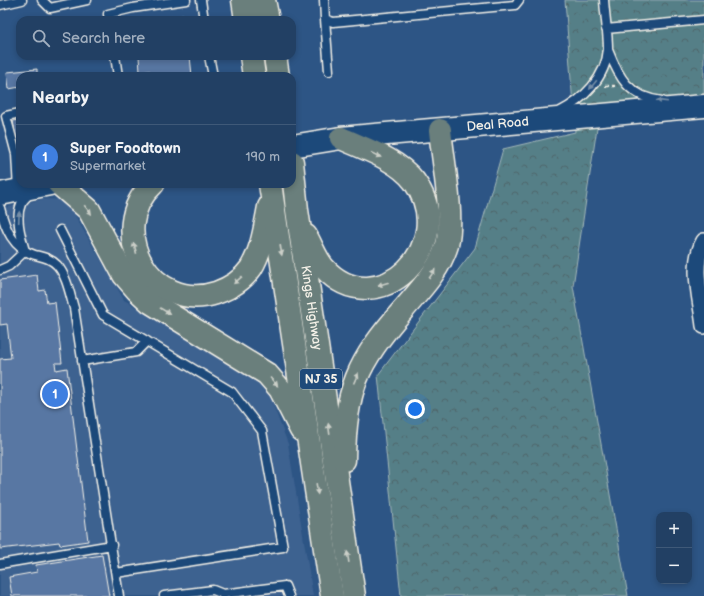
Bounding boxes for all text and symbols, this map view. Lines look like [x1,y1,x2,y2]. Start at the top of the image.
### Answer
search box [16,16,296,60]
icon: search [30,27,52,49]
text: Search here [62,29,145,48]
one-way arrow [588,80,597,91]
text: Nearby [32,88,89,108]
one-way arrow [656,98,668,104]
street label: Deal Road [466,113,529,135]
text: Super Foodtown [70,139,181,158]
text: 1 [42,149,48,165]
text: 190 m [246,149,280,165]
one-way arrow [371,152,382,158]
text: Supermarket [70,158,146,174]
one-way arrow [83,204,92,215]
one-way arrow [16,211,23,223]
one-way arrow [132,241,138,253]
one-way arrow [278,244,284,256]
street label: Kings Highway [297,264,326,351]
one-way arrow [429,268,436,279]
one-way arrow [233,276,244,285]
one-way arrow [377,281,389,287]
one-way arrow [160,307,170,315]
road number: NJ 35 [300,369,342,389]
one-way arrow [353,372,359,383]
one-way arrow [269,377,279,387]
pin: 1 [42,379,68,409]
your location [405,399,425,419]
one-way arrow [326,423,332,435]
one-way arrow [314,483,320,496]
map controls [656,512,692,584]
button: + [656,512,692,548]
button: − [656,548,692,584]
one-way arrow [345,551,351,564]

